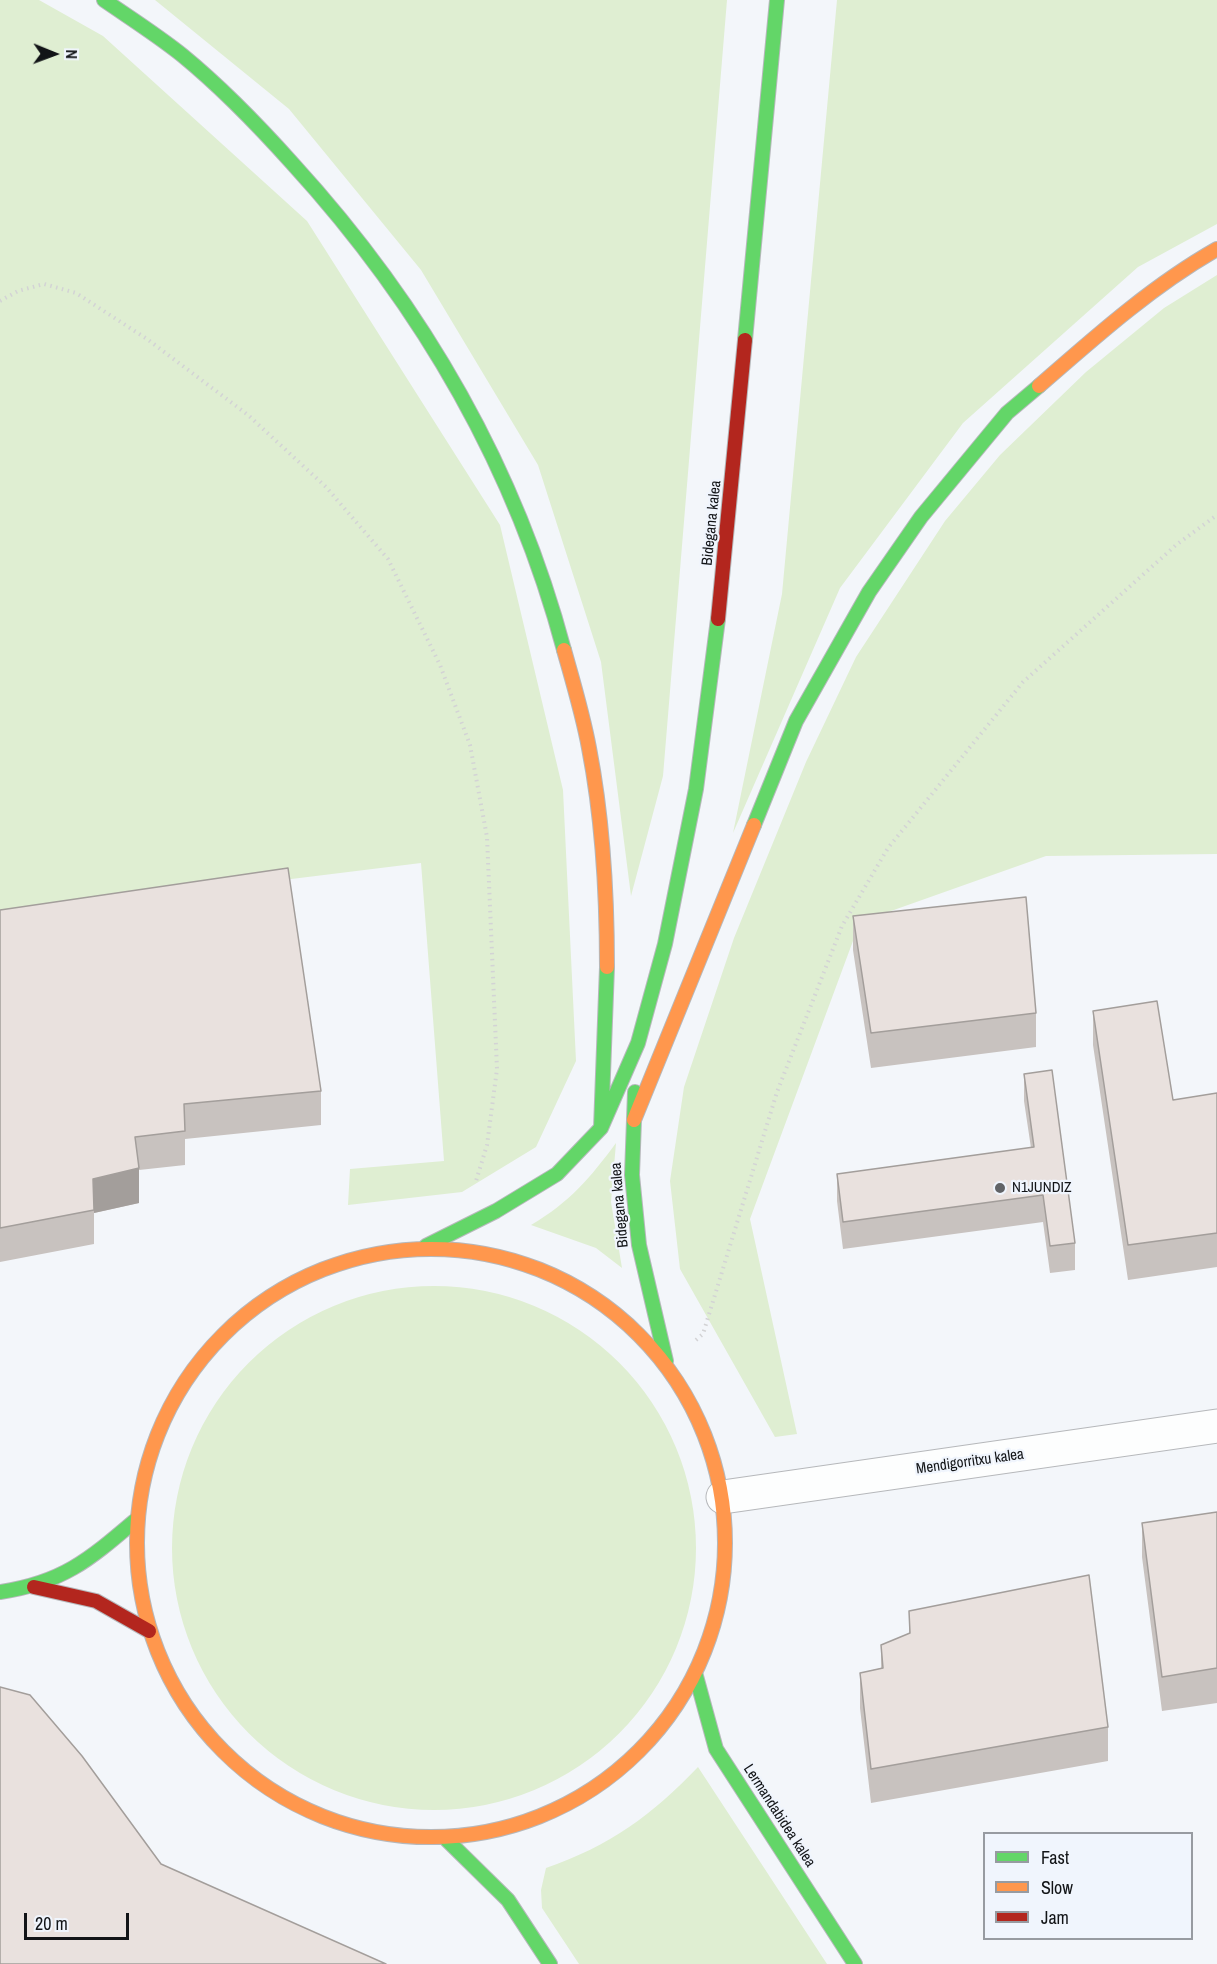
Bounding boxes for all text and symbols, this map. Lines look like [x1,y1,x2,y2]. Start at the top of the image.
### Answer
north arrow [24,24,84,84]
text: N [61,49,83,59]
street label: Bidegana kalea [699,480,725,566]
street label: Bidegana kalea [607,1162,633,1248]
place label: N1JUNDIZ [1012,1179,1071,1197]
marker: N1JUNDIZ [993,1181,1007,1195]
street label: Mendigorritxu kalea [915,1446,1025,1478]
street label: Lermandabidea kalea [739,1761,819,1871]
legend [983,1832,1193,1940]
text: Fast [1041,1845,1069,1870]
text: Slow [1041,1875,1073,1900]
scale bar [27,1901,132,1939]
text: Jam [1041,1905,1069,1930]
text: 20 m [35,1911,68,1936]

